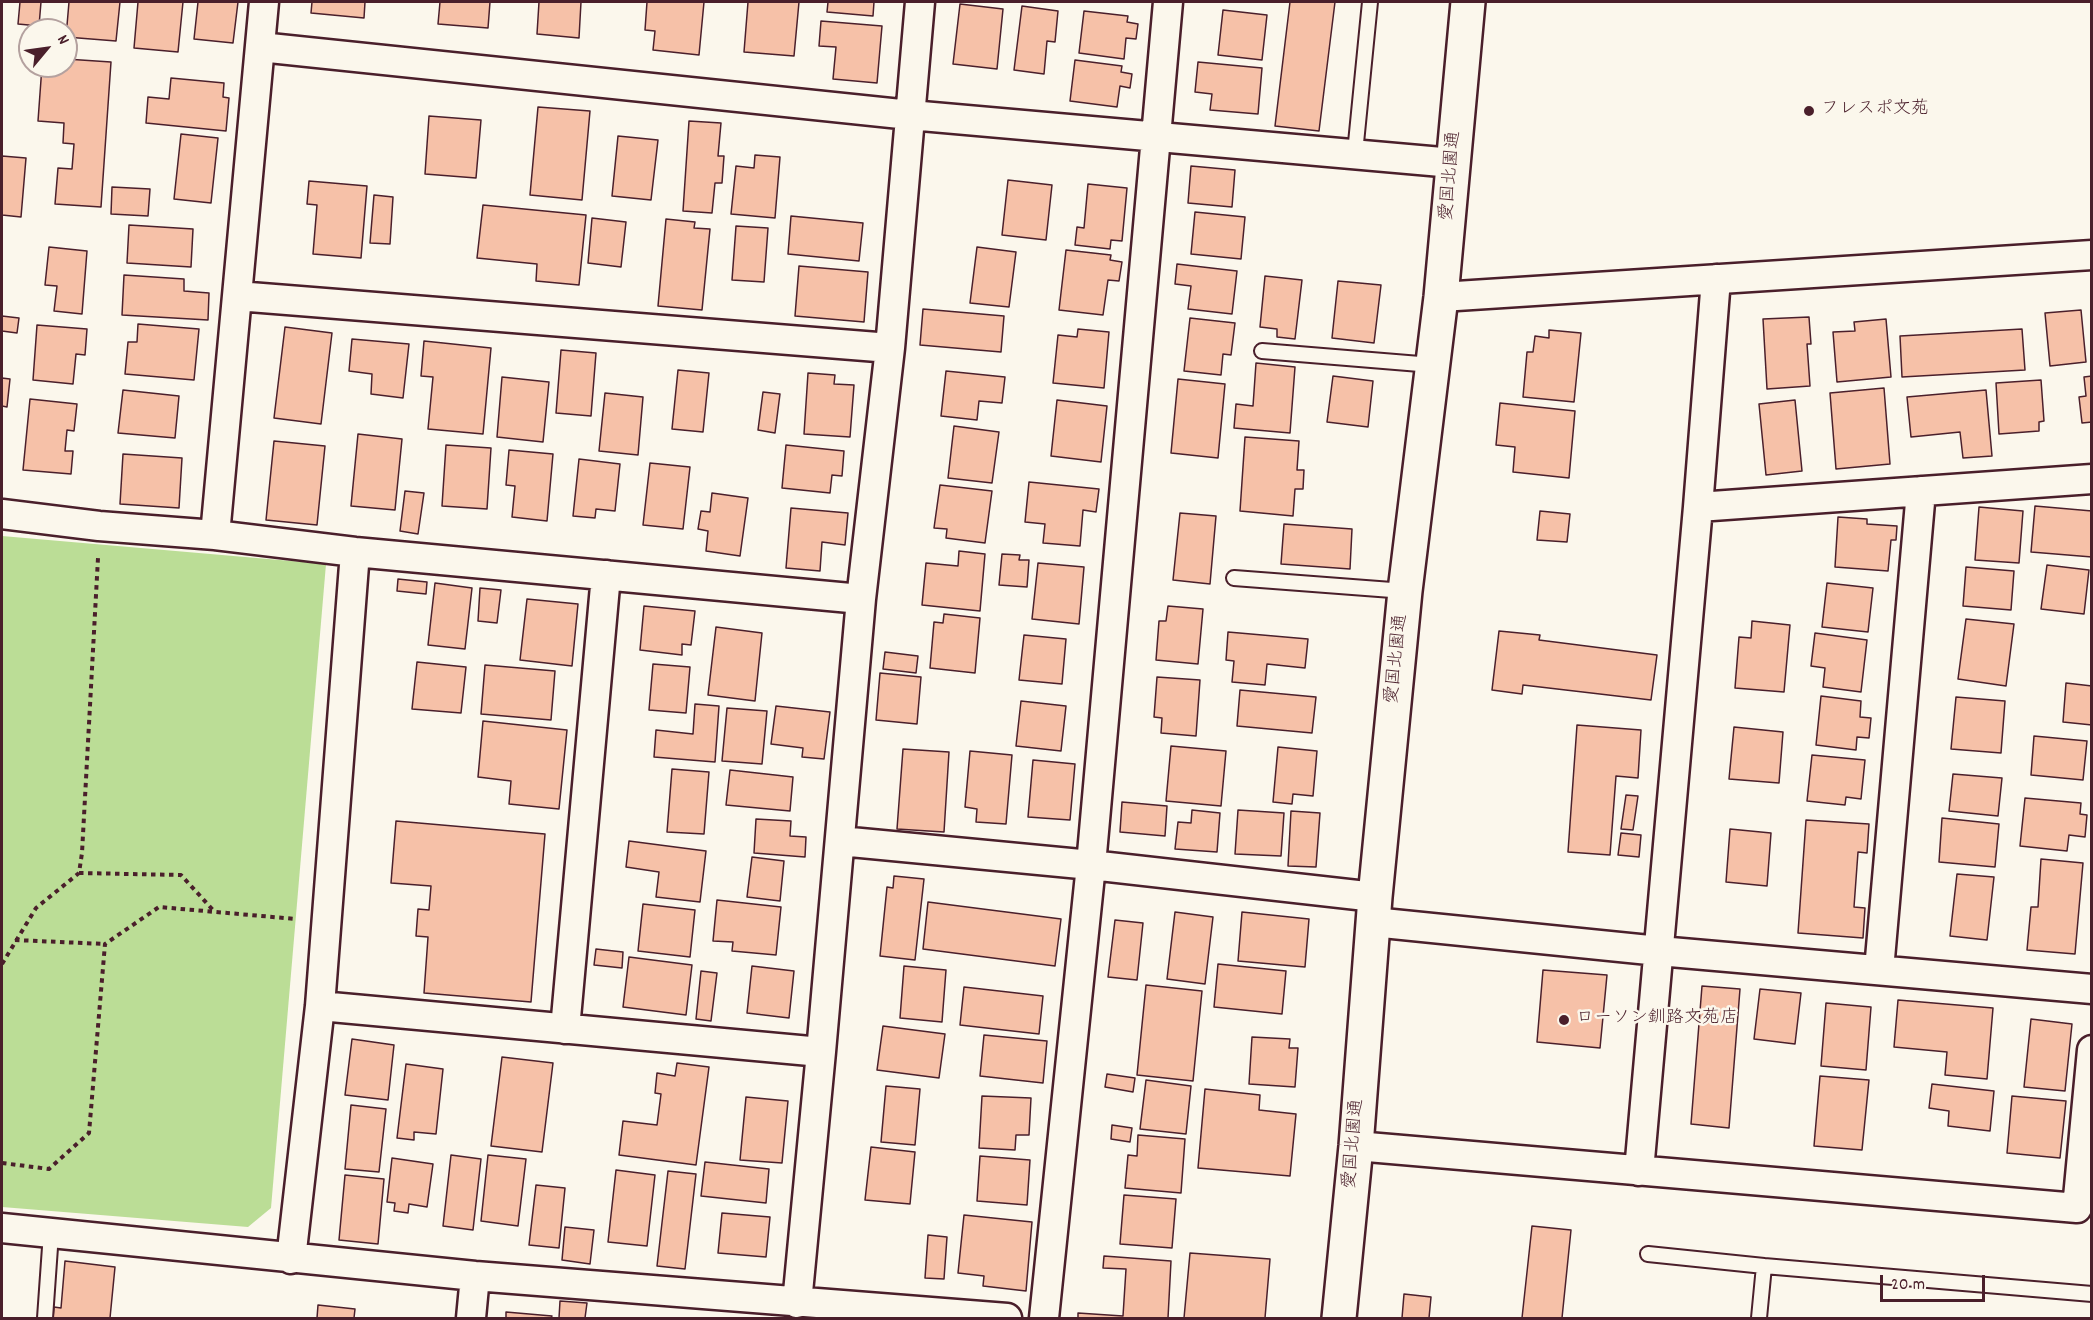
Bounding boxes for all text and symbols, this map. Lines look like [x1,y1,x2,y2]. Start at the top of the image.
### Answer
north arrow [18,18,78,78]
text: N [50,31,74,49]
place label: フレスポ文苑 [1821,100,1929,122]
marker: フレスポ文苑 [1802,104,1816,118]
street label: 愛国北園通 [1437,130,1467,222]
street label: 愛国北園通 [1383,613,1413,705]
place label: ローソン釧路文苑店 [1576,1009,1738,1031]
marker: ローソン釧路文苑店 [1557,1013,1571,1027]
street label: 愛国北園通 [1340,1098,1370,1190]
scale bar [1883,1263,1988,1301]
text: 20 m [1891,1273,1925,1298]

